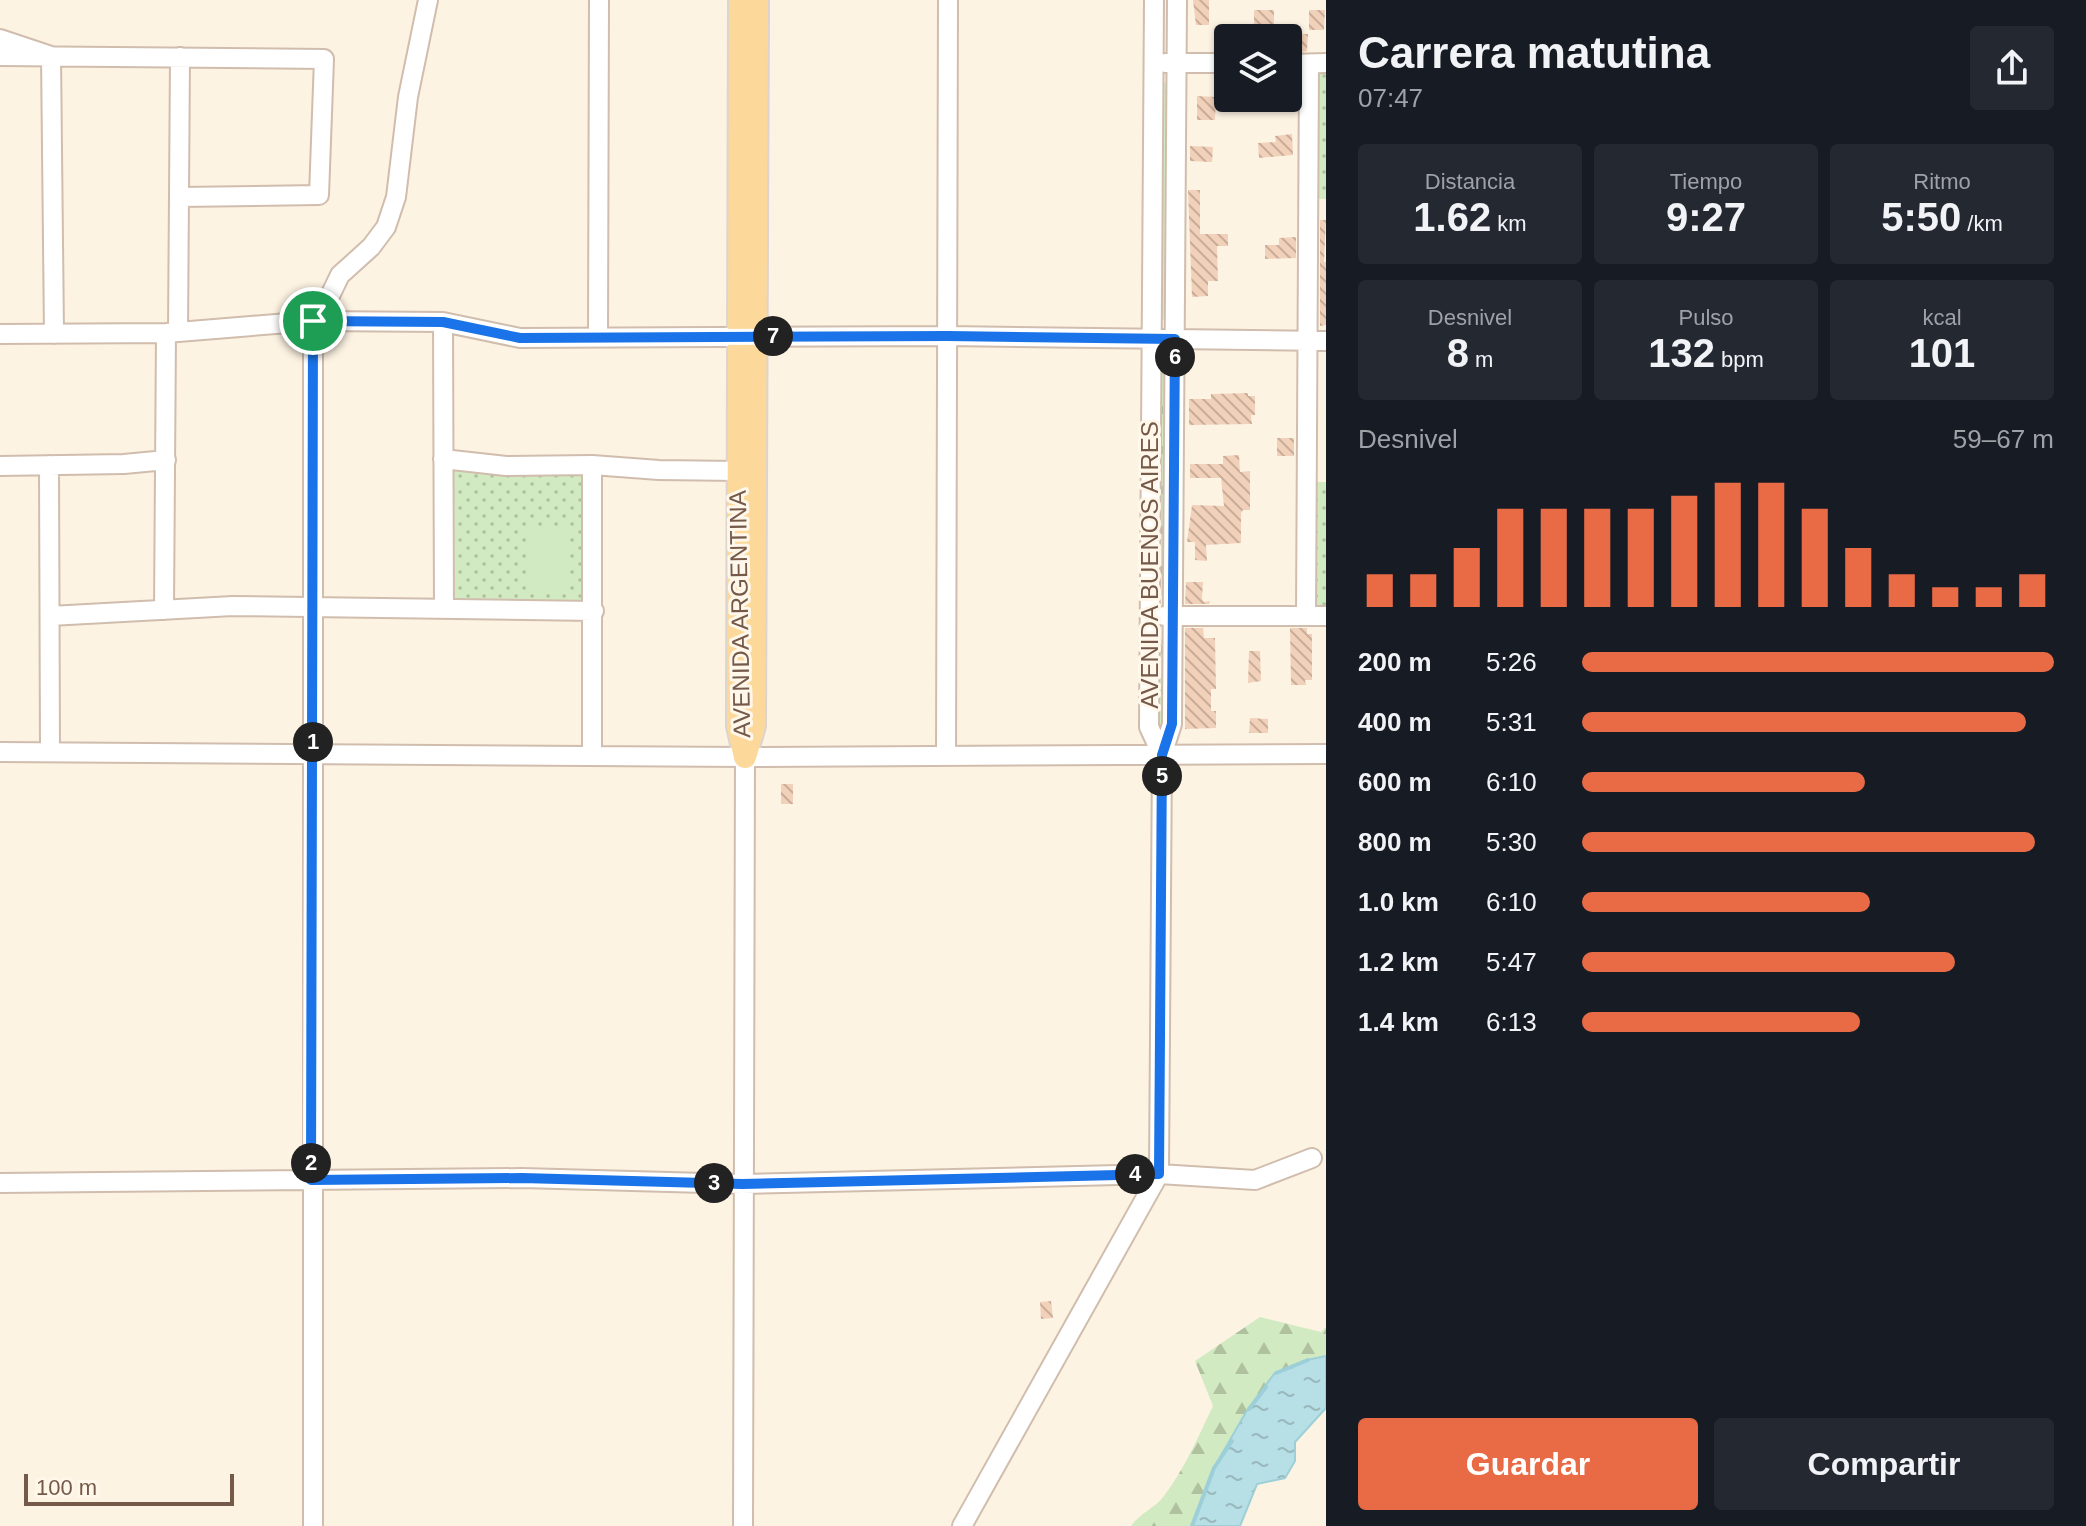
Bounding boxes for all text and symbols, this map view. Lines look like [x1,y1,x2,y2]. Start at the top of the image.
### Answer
map controls [1214,24,1302,112]
button: layers [1214,24,1302,112]
button: share [1970,26,2054,110]
text: Carrera matutina [1358,28,1710,77]
text: 07:47 [1358,83,1423,113]
text: Distancia [1425,169,1515,194]
text: Tiempo [1670,169,1742,194]
text: Ritmo [1913,169,1971,194]
text: 1.62 [1413,195,1491,239]
text: 9:27 [1666,195,1746,239]
text: 5:50 [1881,195,1961,239]
text: km [1491,211,1527,236]
text: /km [1961,211,2003,236]
pin [279,287,347,355]
icon: arrive [291,299,335,343]
text: Desnivel [1428,305,1512,330]
text: Pulso [1678,305,1734,330]
text: kcal [1922,305,1962,330]
pin: 7 [753,316,793,356]
text: 7 [767,323,779,348]
text: 8 [1447,331,1469,375]
text: 132 [1648,331,1715,375]
text: 101 [1909,331,1975,375]
pin: 6 [1155,337,1195,377]
text: 6 [1169,344,1181,369]
text: m [1469,347,1493,372]
text: bpm [1715,347,1764,372]
street label: AVENIDA BUENOS AIRES [1136,421,1163,709]
text: Desnivel [1358,424,1458,454]
text: 59–67 m [1953,424,2054,454]
street label: AVENIDA ARGENTINA [724,490,755,738]
text: 200 m [1358,647,1432,677]
text: 5:26 [1486,647,1537,677]
text: 400 m [1358,707,1432,737]
text: 5:31 [1486,707,1537,737]
pin: 1 [293,722,333,762]
text: 1 [307,729,319,754]
pin: 5 [1142,756,1182,796]
text: 5 [1156,763,1168,788]
text: 600 m [1358,767,1432,797]
text: 6:10 [1486,767,1537,797]
text: 800 m [1358,827,1432,857]
text: 5:30 [1486,827,1537,857]
text: 1.0 km [1358,887,1439,917]
text: 6:10 [1486,887,1537,917]
text: 1.2 km [1358,947,1439,977]
text: 5:47 [1486,947,1537,977]
text: 1.4 km [1358,1007,1439,1037]
text: 6:13 [1486,1007,1537,1037]
pin: 2 [291,1143,331,1183]
text: 2 [305,1150,317,1175]
pin: 4 [1115,1154,1155,1194]
text: 4 [1129,1161,1141,1186]
pin: 3 [694,1163,734,1203]
text: 3 [708,1170,720,1195]
button: Guardar [1358,1418,1698,1510]
button: Compartir [1714,1418,2054,1510]
scale bar [24,1470,234,1506]
text: 100 m [36,1475,97,1500]

